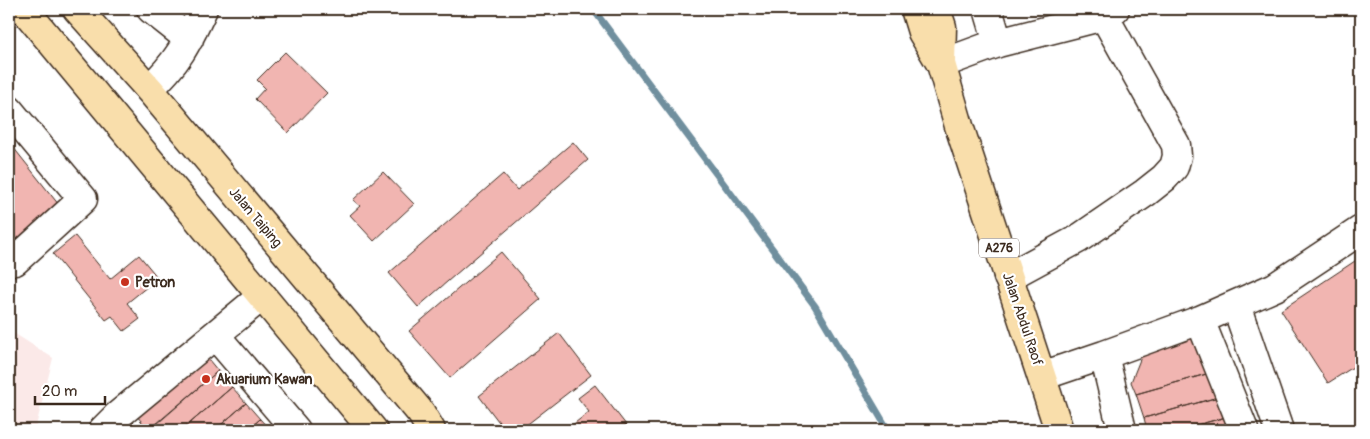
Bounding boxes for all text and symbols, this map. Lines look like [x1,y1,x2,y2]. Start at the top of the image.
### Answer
street label: Jalan Taiping [225,184,286,251]
road number: A276 [979,238,1019,258]
street label: Jalan Abdul Raof [999,270,1047,368]
place label: Petron [135,274,175,291]
marker: Petron [119,276,131,288]
place label: Akuarium Kawan [216,371,313,388]
marker: Akuarium Kawan [200,373,212,385]
scale bar [35,374,105,406]
text: 20 m [42,382,77,401]

